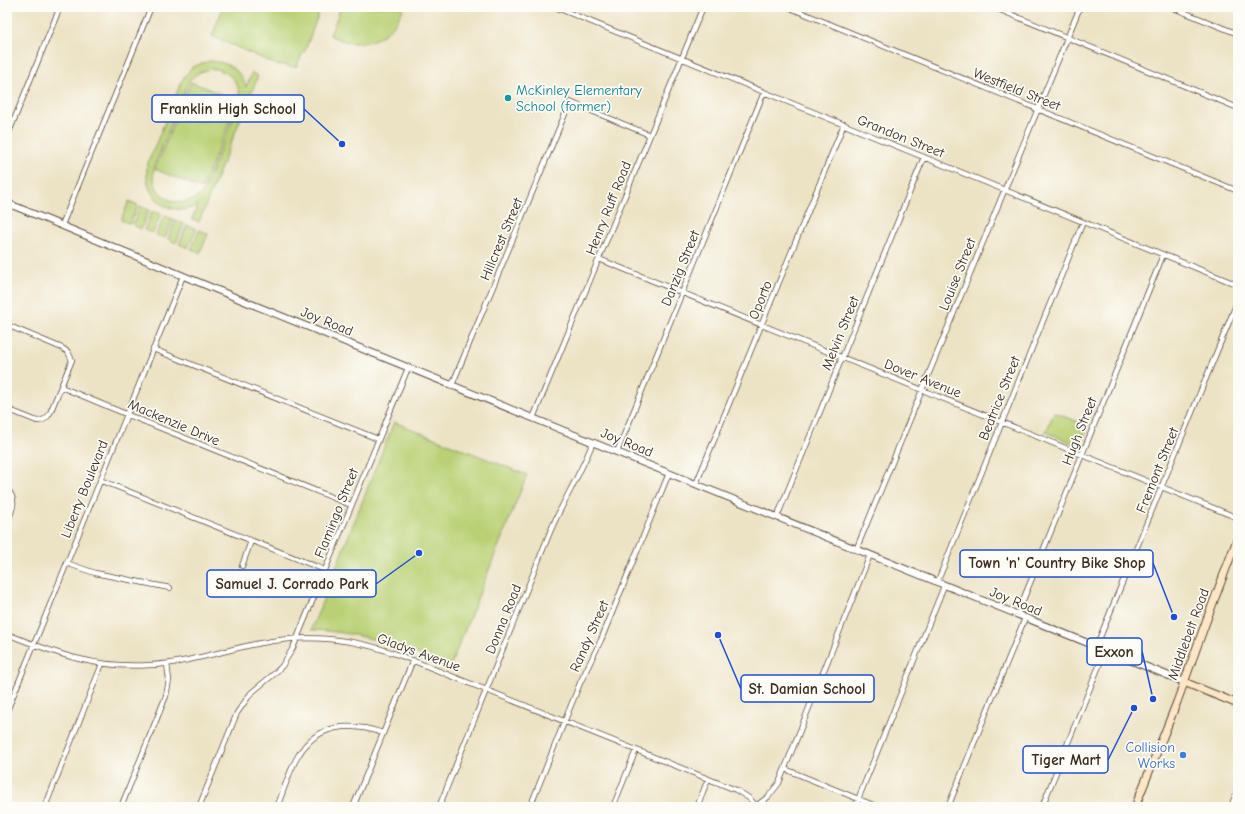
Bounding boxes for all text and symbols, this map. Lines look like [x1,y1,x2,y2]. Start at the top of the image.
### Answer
street label: Westfield Street [971,64,1064,115]
place label: McKinley Elementary School (former) [516,82,642,115]
marker: McKinley Elementary School (former) [503,93,513,103]
callout: Franklin High School [152,95,304,122]
text: Franklin High School [160,100,296,118]
street label: Grandon Street [855,111,948,162]
street label: Henry Ruff Road [582,159,635,258]
street label: Hillcrest Street [476,194,527,283]
street label: Danzig Street [658,227,704,309]
street label: Louise Street [935,234,980,313]
street label: Oporto [745,278,776,322]
street label: Melvin Street [818,293,863,373]
street label: Joy Road [298,303,355,340]
street label: Beatrice Street [975,353,1024,443]
street label: Dover Avenue [882,355,964,402]
street label: Hugh Street [1058,394,1101,468]
street label: Mackenzie Drive [125,395,222,449]
street label: Joy Road [598,424,655,461]
street label: Fremont Street [1133,424,1183,515]
street label: Liberty Boulevard [57,438,112,541]
street label: Flamingo Street [311,465,363,561]
callout: Town 'n' Country Bike Shop [960,550,1153,577]
text: Town 'n' Country Bike Shop [968,554,1146,572]
callout: Samuel J. Corrado Park [207,570,376,597]
text: Samuel J. Corrado Park [215,575,369,593]
street label: Donna Road [482,582,525,657]
street label: Joy Road [987,583,1044,620]
street label: Middlebelt Road [1164,586,1213,682]
street label: Randy Street [566,597,613,675]
street label: Gladys Avenue [375,630,463,675]
callout: Exxon [1087,638,1142,665]
text: Exxon [1094,643,1134,661]
callout: St. Damian School [741,675,874,702]
text: St. Damian School [748,680,866,698]
place label: Collision Works [1126,739,1175,772]
callout: Tiger Mart [1023,746,1108,773]
marker: Collision Works [1178,750,1188,760]
text: Tiger Mart [1031,751,1102,769]

